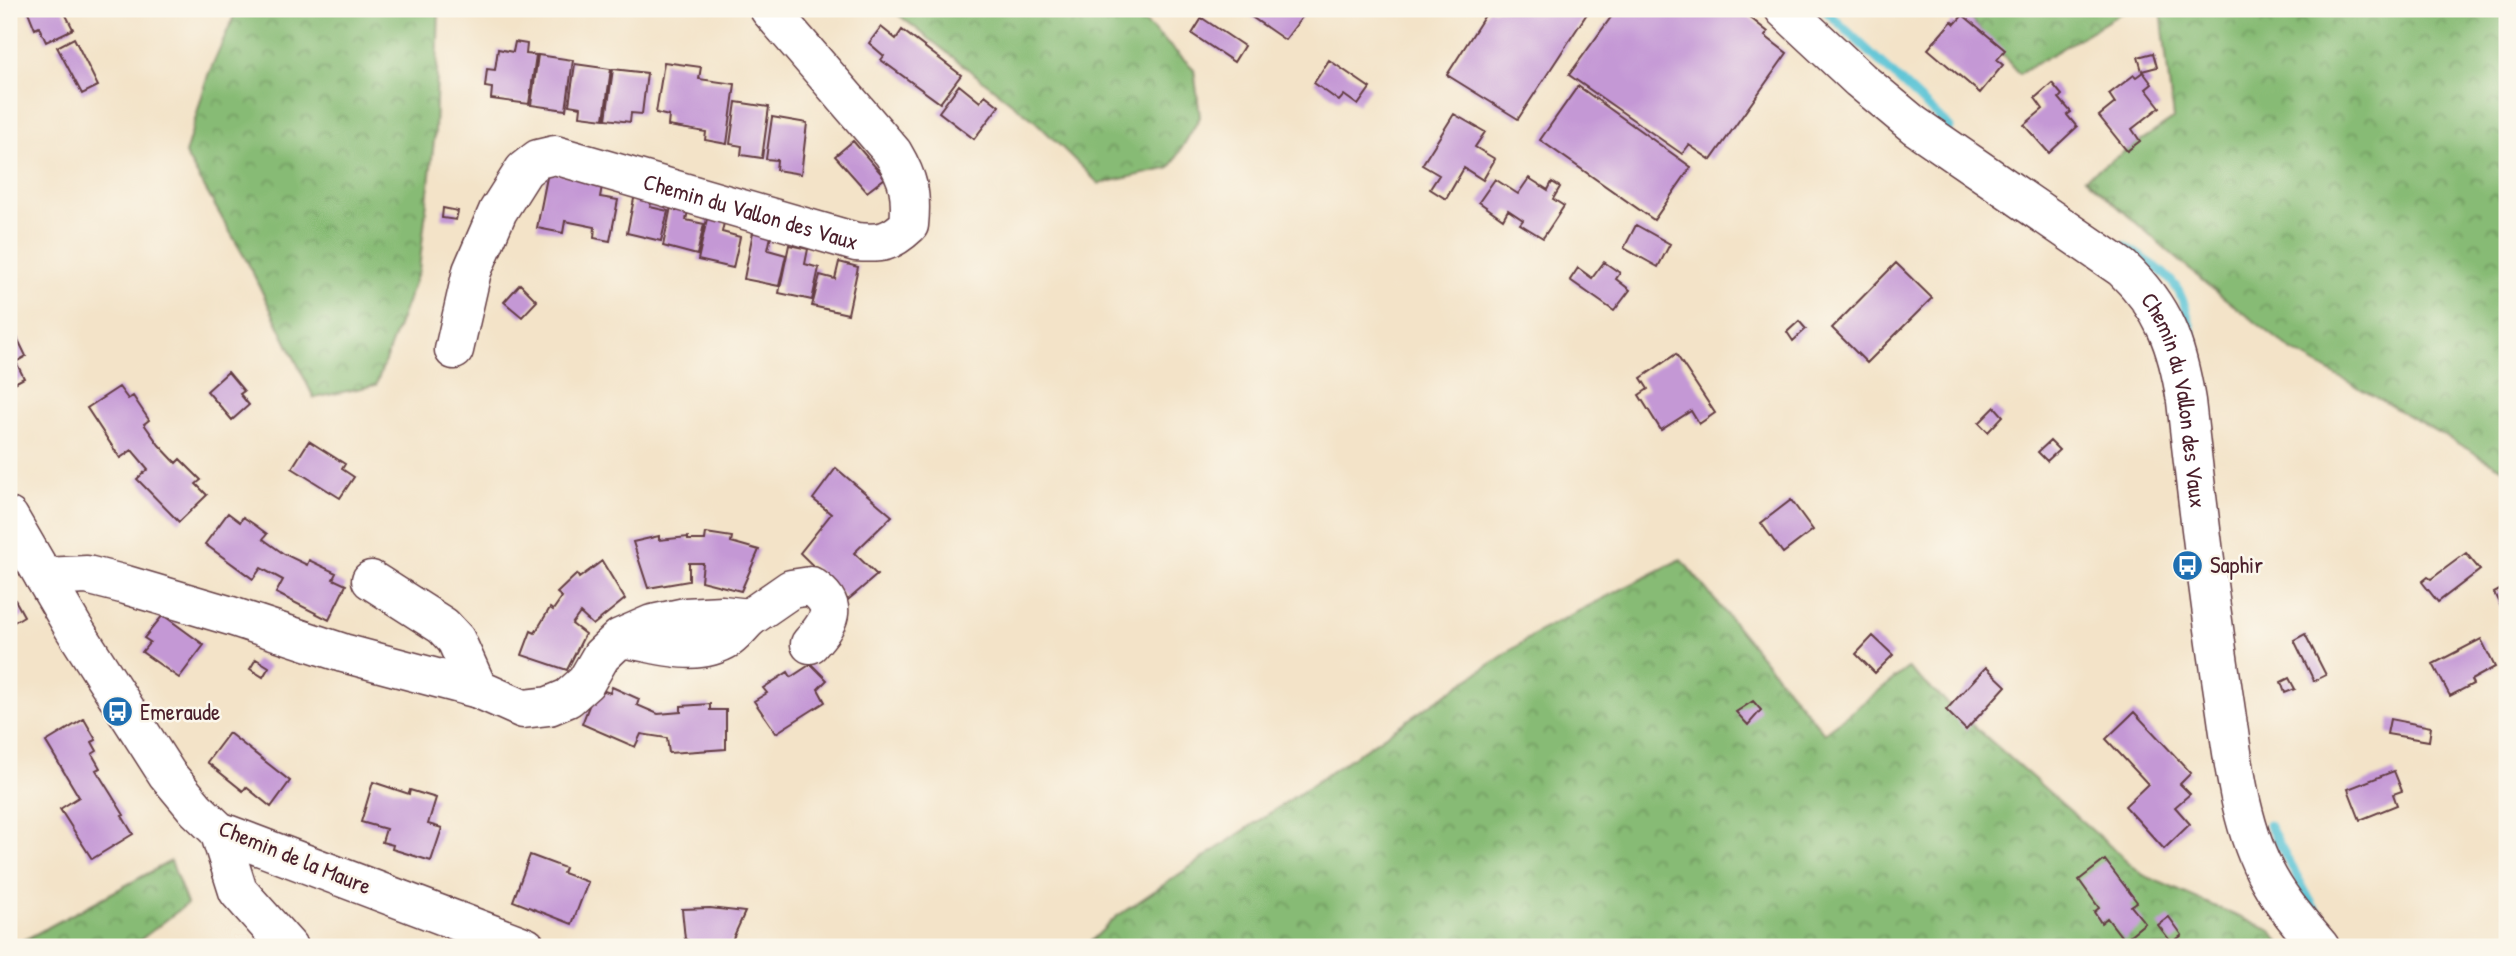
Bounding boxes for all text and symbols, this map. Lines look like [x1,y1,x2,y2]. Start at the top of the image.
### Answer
street label: Chemin du Vallon des Vaux [640,165,862,257]
street label: Chemin du Vallon des Vaux [2134,286,2214,510]
bus stop icon: Saphir [2170,548,2204,582]
place label: Saphir [2210,549,2263,580]
bus stop icon: Emeraude [100,695,134,729]
place label: Emeraude [140,696,220,727]
street label: Chemin de la Maure [214,812,376,901]

